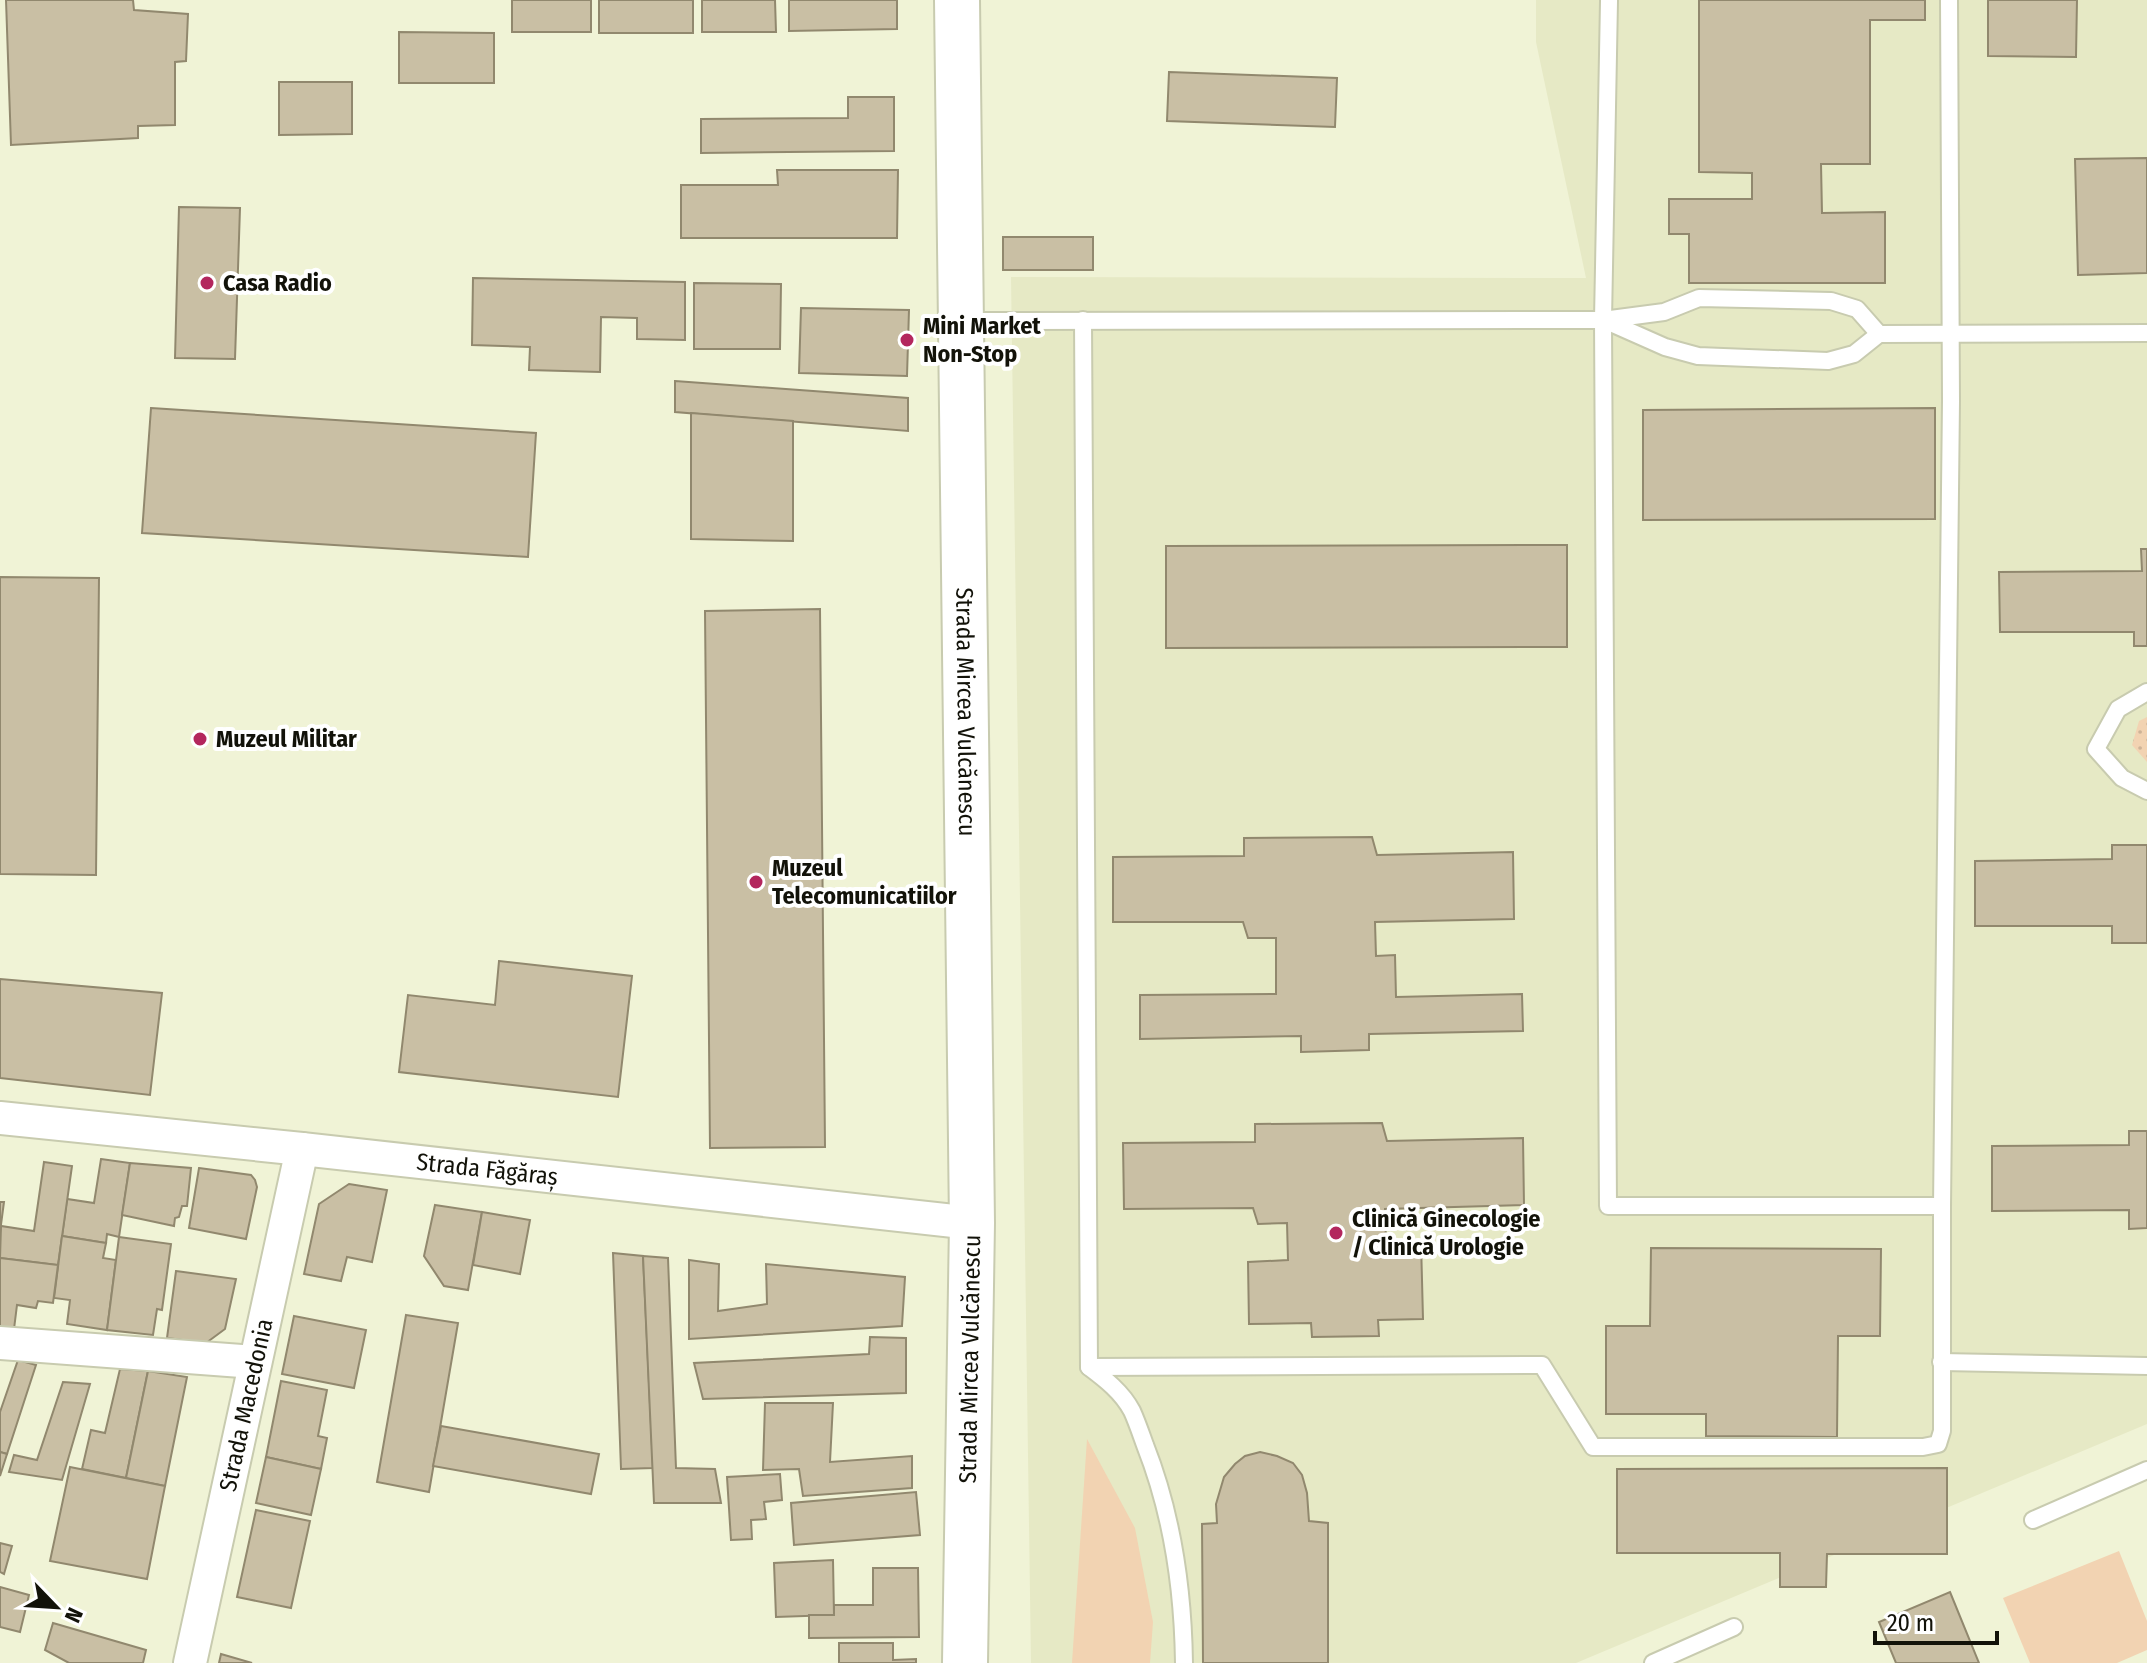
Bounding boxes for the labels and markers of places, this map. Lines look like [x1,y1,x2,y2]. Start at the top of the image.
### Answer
place label: Casa Radio [223,269,332,297]
marker: Casa Radio [198,274,216,292]
place label: Mini Market Non-Stop [923,312,1041,368]
marker: Mini Market Non-Stop [898,331,916,349]
place label: Muzeul Militar [216,725,357,753]
marker: Muzeul Militar [191,730,209,748]
place label: Muzeul Telecomunicatiilor [772,854,957,910]
marker: Muzeul Telecomunicatiilor [747,873,765,891]
place label: Clinică Ginecologie / Clinică Urologie [1352,1205,1541,1261]
marker: Clinică Ginecologie / Clinică Urologie [1327,1224,1345,1242]

